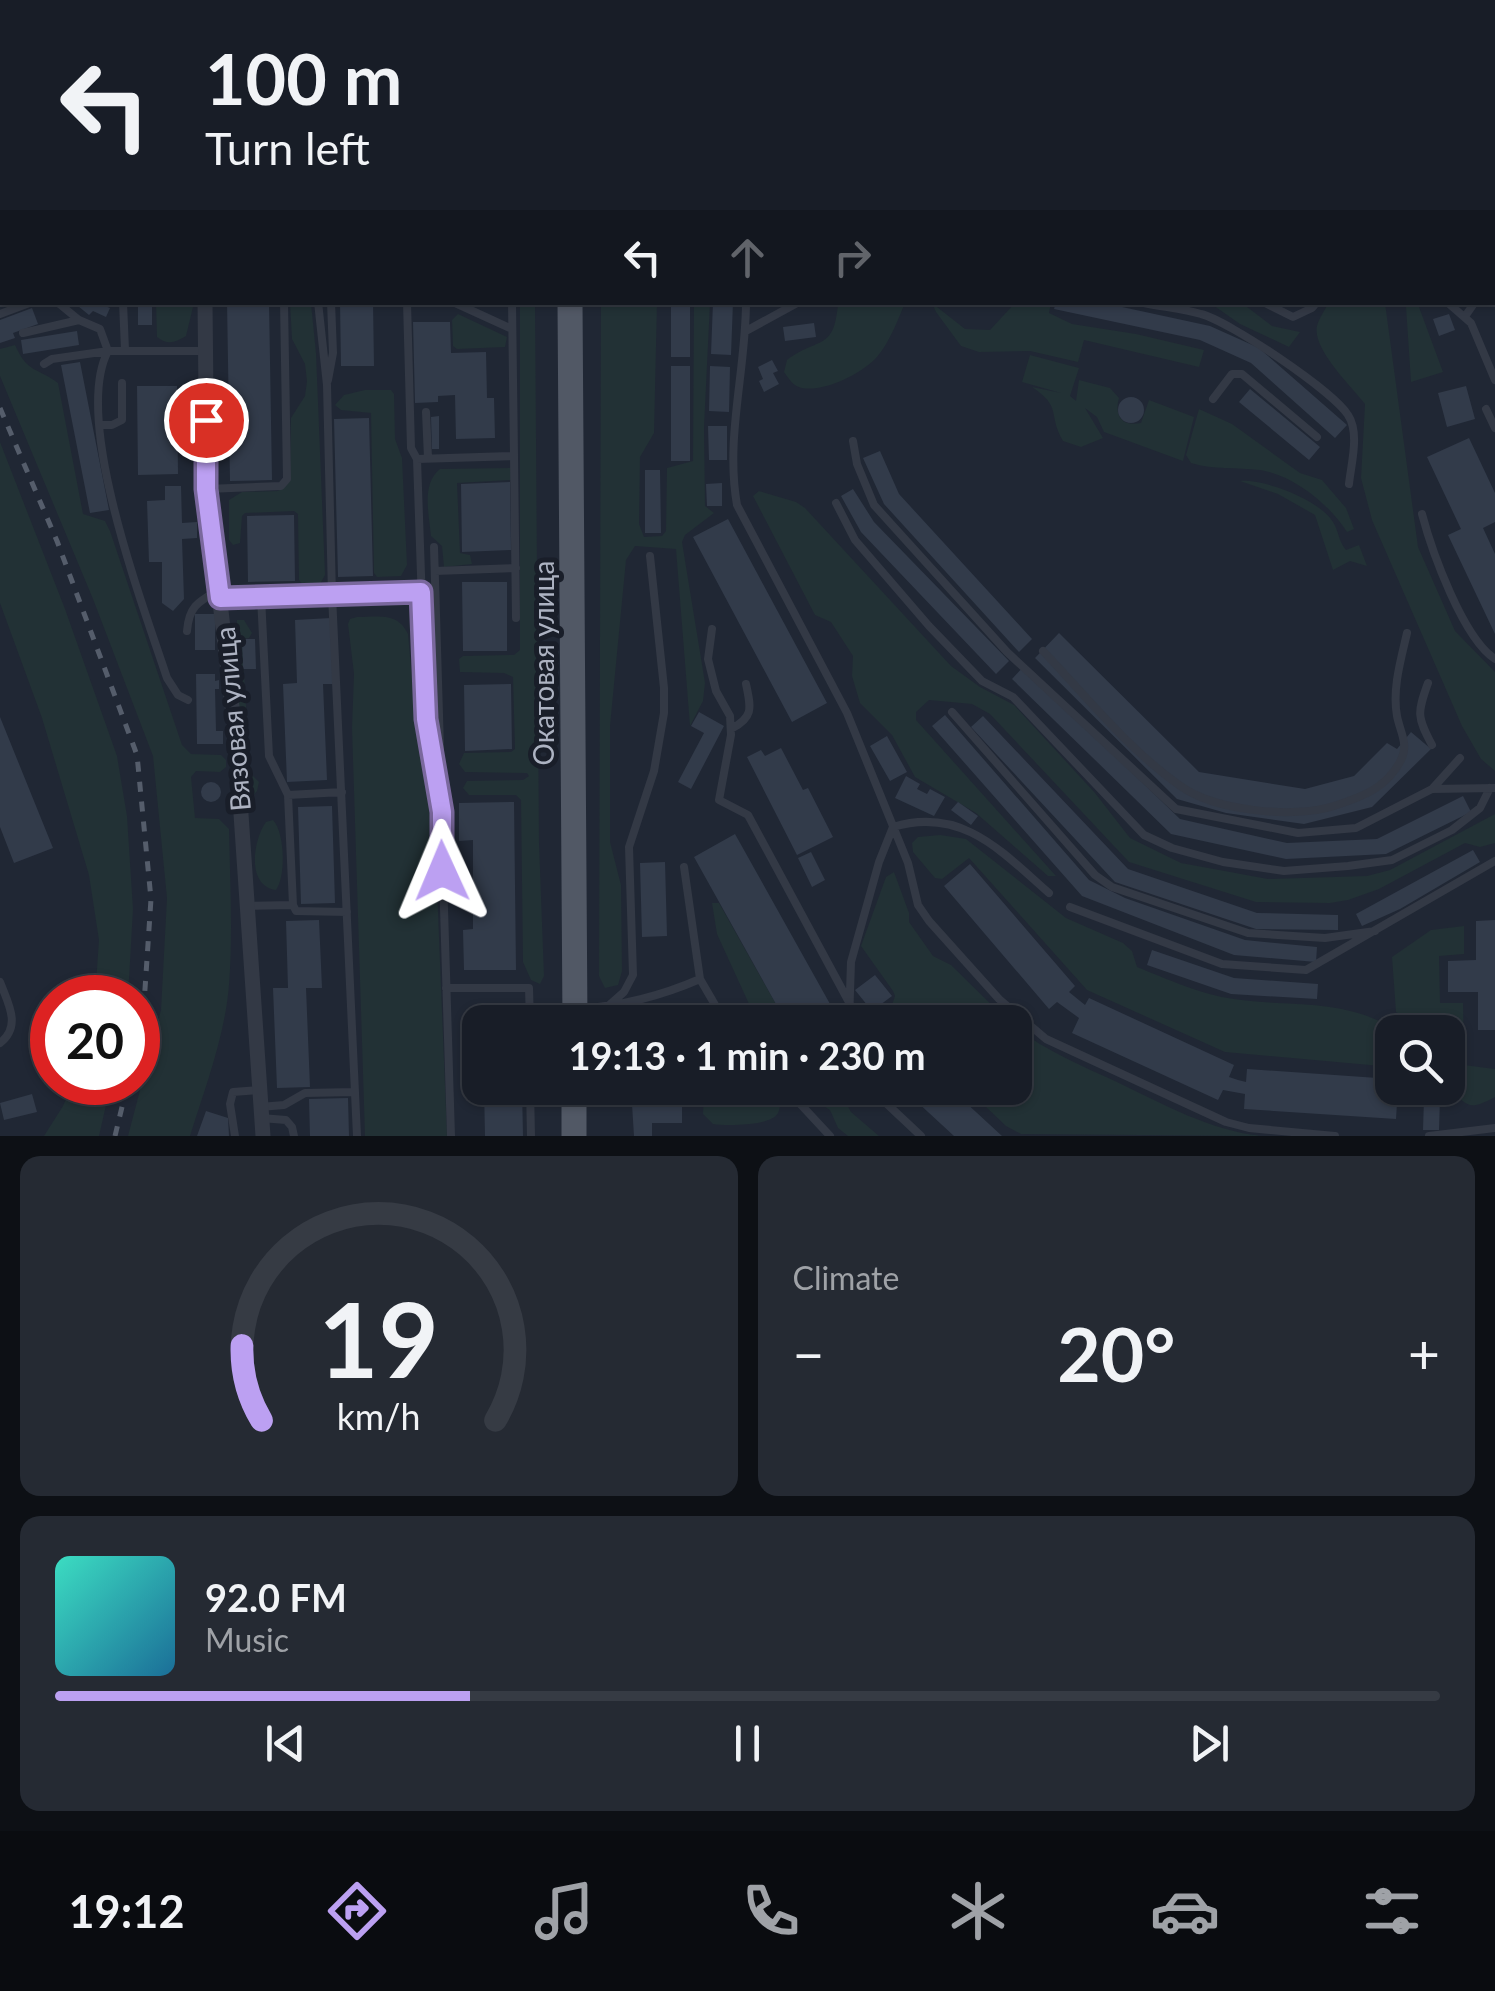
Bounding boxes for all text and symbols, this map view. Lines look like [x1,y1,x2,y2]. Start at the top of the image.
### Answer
text: 100 m [205,36,402,120]
icon: left [40,40,170,170]
text: Turn left [205,121,370,175]
icon: left [615,230,670,285]
icon: ahead [720,230,775,285]
icon: right [825,230,880,285]
pin [164,378,249,463]
icon: arrive [179,393,234,448]
street label: Окатовая улица [526,561,560,765]
street label: Вязовая улица [207,625,257,813]
position arrow [390,819,494,923]
speed limit sign: 20 [30,975,160,1105]
map controls [1375,1015,1465,1105]
button: search [1375,1015,1465,1105]
text: 19:13 · 1 min · 230 m [568,1032,926,1078]
text: Climate [793,1258,899,1297]
text: 19 [318,1275,439,1400]
text: 20° [1057,1308,1175,1398]
text: − [793,1320,824,1386]
text: + [1408,1320,1440,1386]
text: km/h [337,1395,421,1438]
text: 92.0 FM [205,1574,347,1620]
text: Music [205,1620,289,1659]
icon: previous [258,1716,313,1771]
icon: pause [720,1716,775,1771]
icon: next [1182,1716,1237,1771]
icon: directions [322,1876,392,1946]
icon: music [529,1876,599,1946]
icon: phone [736,1876,806,1946]
icon: climate [943,1876,1013,1946]
icon: car [1150,1876,1220,1946]
icon: filters [1357,1876,1427,1946]
text: 19:12 [69,1884,185,1938]

